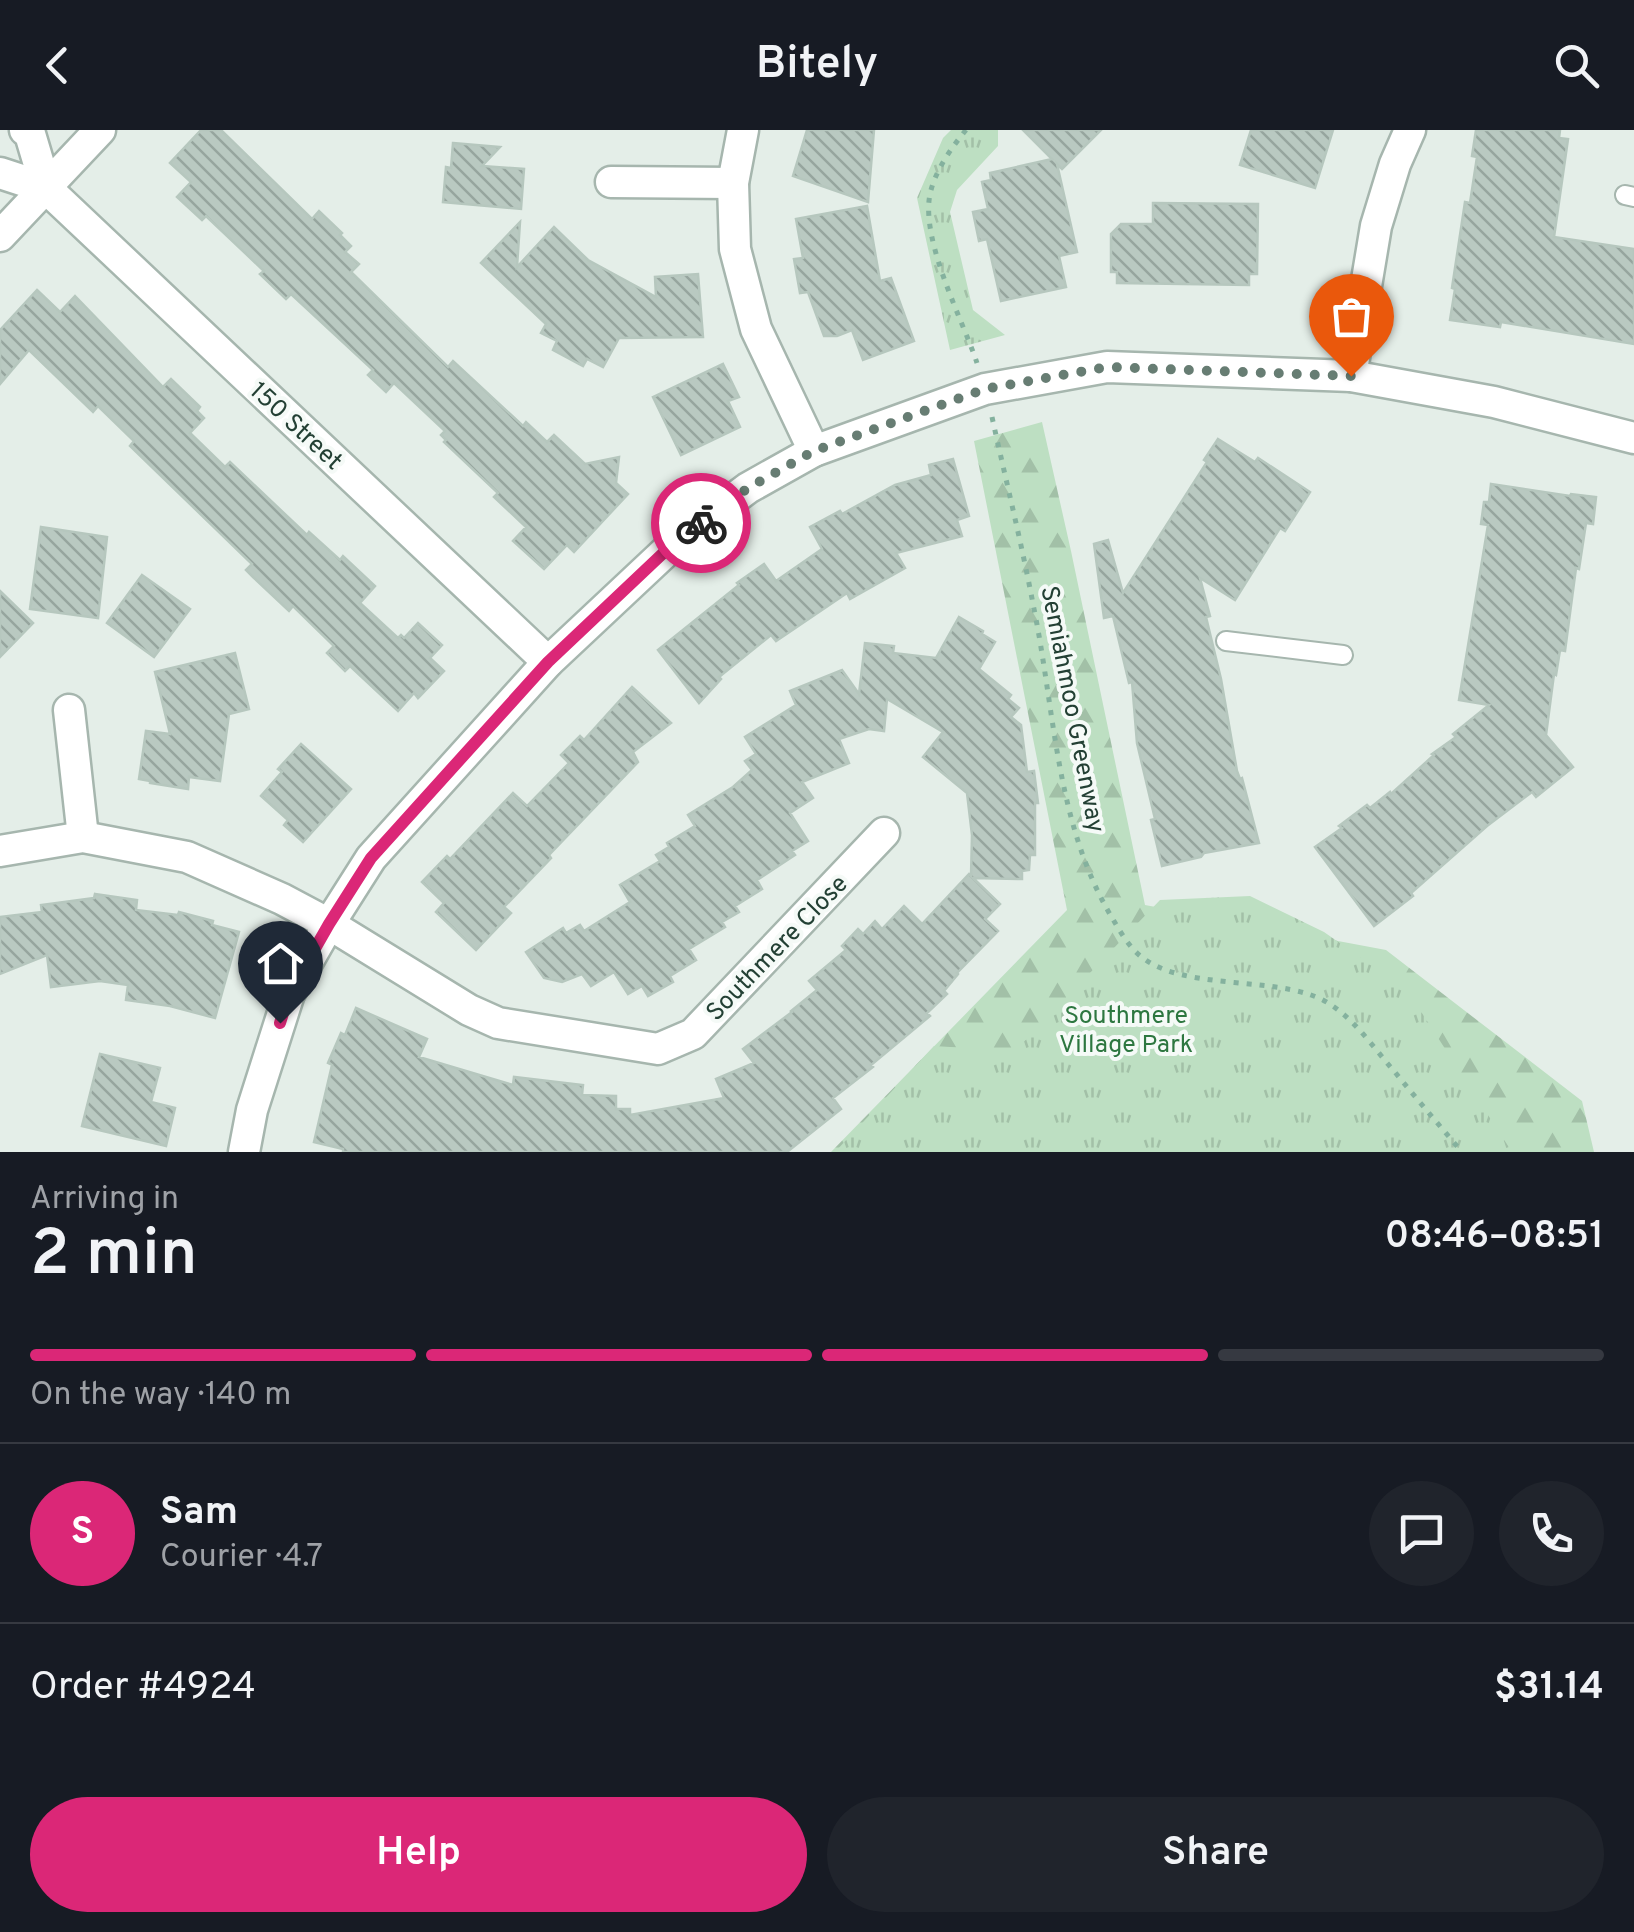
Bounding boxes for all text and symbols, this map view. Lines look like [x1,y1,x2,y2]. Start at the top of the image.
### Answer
text: Bitely [756,37,878,94]
icon: back [30,38,85,93]
icon: search [1549,38,1604,93]
pin [1309,274,1394,377]
icon: bag [1324,289,1379,344]
street label: 150 Street [242,376,348,478]
courier [651,473,751,573]
icon: bike [674,496,729,551]
street label: Semiahmoo Greenway [1031,583,1111,836]
street label: Southmere Close [700,869,856,1029]
pin [238,921,323,1024]
icon: home [253,936,308,991]
park label: Southmere Village Park [1059,1001,1193,1062]
text: Arriving in [30,1180,179,1220]
text: 08:46–08:51 [1384,1213,1604,1262]
text: 2 min [30,1216,198,1298]
text: On the way · 140 m [30,1376,291,1416]
button: chat [1369,1481,1474,1586]
button: phone [1499,1481,1604,1586]
text: Sam [160,1489,238,1538]
text: S [71,1509,94,1558]
text: Courier · 4.7 [160,1538,323,1578]
text: Order #4924 [30,1664,256,1713]
text: $31.14 [1494,1664,1604,1713]
button: Help [30,1797,807,1912]
button: Share [827,1797,1604,1912]

